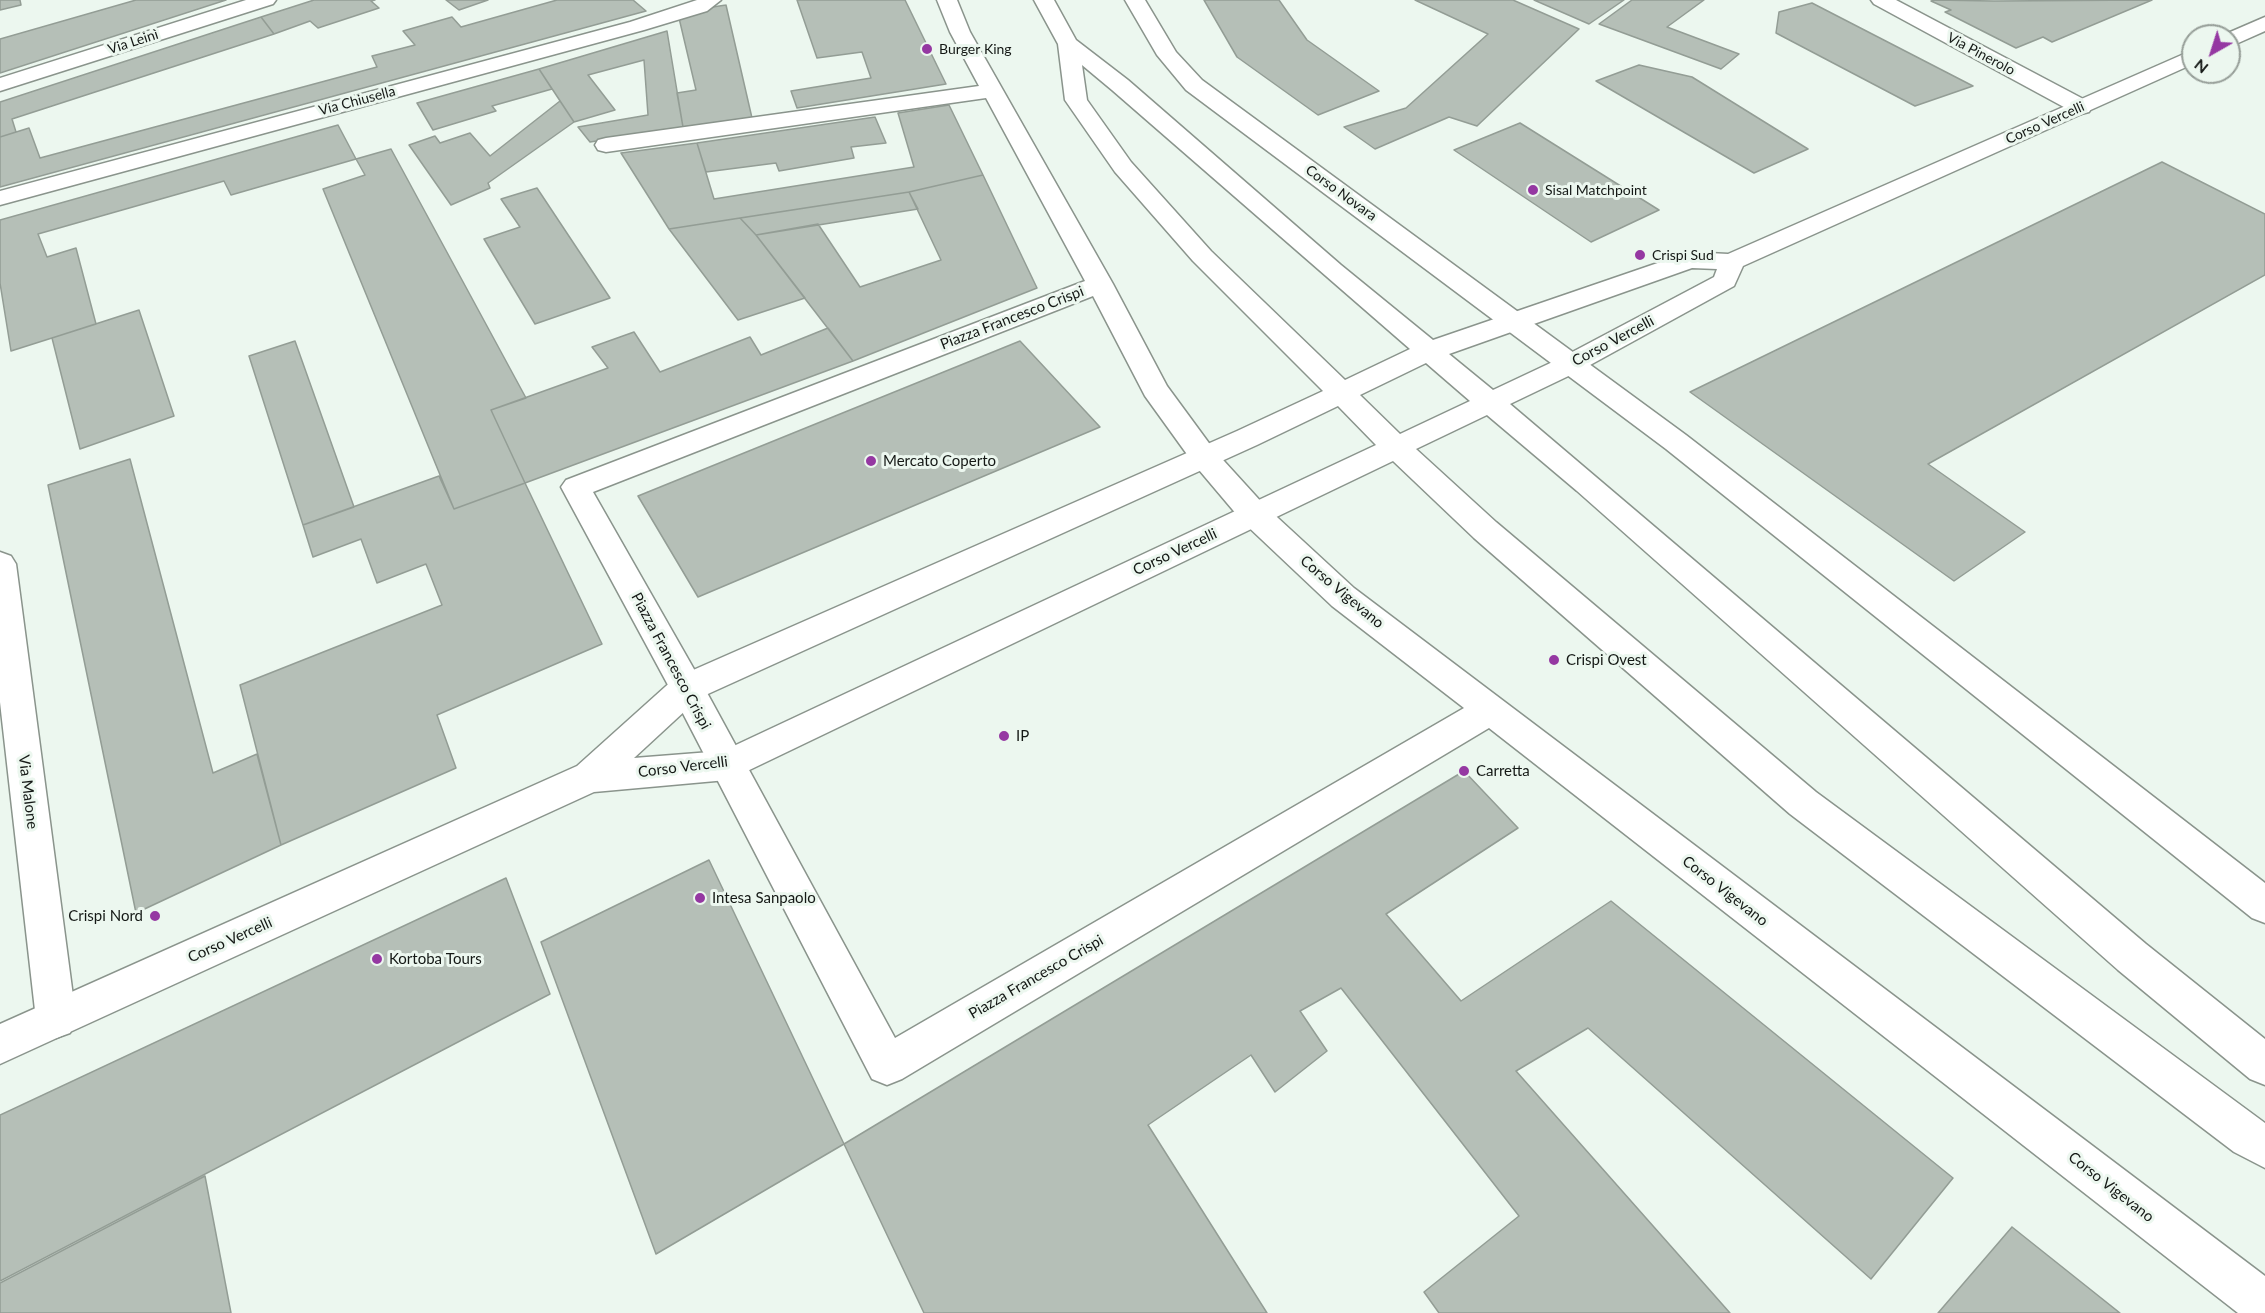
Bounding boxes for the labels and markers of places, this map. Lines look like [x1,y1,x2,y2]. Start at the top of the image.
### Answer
place label: Burger King [939,41,1012,57]
marker: Burger King [920,42,934,56]
place label: Sisal Matchpoint [1545,182,1647,198]
marker: Sisal Matchpoint [1526,183,1540,197]
place label: Crispi Sud [1652,247,1714,263]
marker: Crispi Sud [1633,248,1647,262]
place label: Mercato Coperto [883,452,996,470]
marker: Mercato Coperto [864,454,878,468]
place label: Crispi Ovest [1566,651,1647,669]
marker: Crispi Ovest [1547,653,1561,667]
place label: IP [1016,727,1029,745]
marker: IP [997,729,1011,743]
place label: Carretta [1476,762,1530,780]
marker: Carretta [1457,764,1471,778]
place label: Intesa Sanpaolo [712,889,816,907]
marker: Intesa Sanpaolo [693,891,707,905]
place label: Crispi Nord [68,907,143,925]
marker: Crispi Nord [148,909,162,923]
place label: Kortoba Tours [389,950,482,968]
marker: Kortoba Tours [370,952,384,966]

